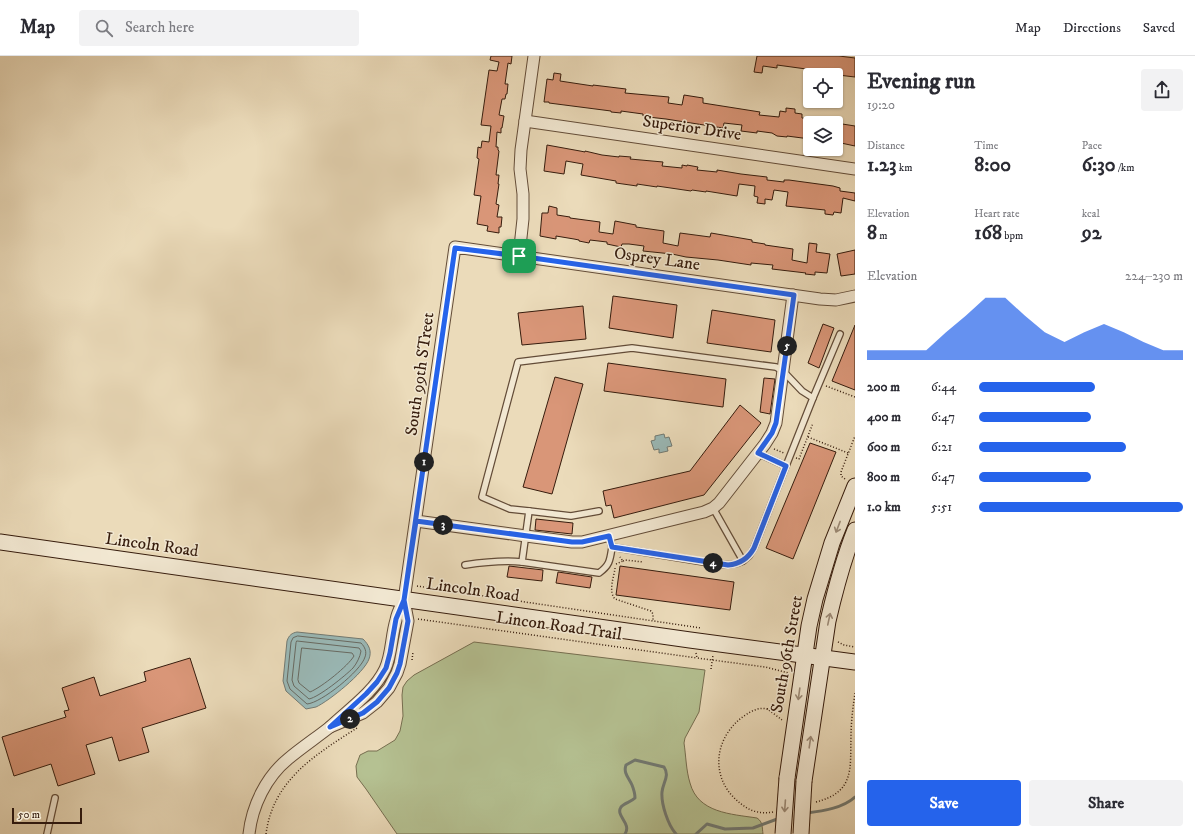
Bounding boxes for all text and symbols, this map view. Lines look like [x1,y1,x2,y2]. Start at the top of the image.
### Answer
search box [79,10,359,46]
text: Map [20,16,55,39]
icon: search [93,17,115,39]
text: Search here [125,18,194,37]
text: Map [1015,19,1041,37]
text: Directions [1063,19,1121,37]
text: Saved [1143,19,1175,37]
map controls [803,68,843,156]
button: locate [803,68,843,108]
text: Evening run [867,68,975,95]
button: share [1141,69,1183,111]
text: 19:20 [867,97,895,113]
street label: Superior Drive [641,110,743,146]
button: layers [803,116,843,156]
text: Distance [867,139,905,153]
text: Time [974,139,998,153]
text: Pace [1082,139,1102,153]
text: 1.23 [867,153,896,178]
text: 8:00 [974,153,1011,178]
text: 6:30 [1082,153,1116,178]
text: km [896,161,912,175]
text: /km [1116,161,1135,175]
text: Elevation [867,207,910,221]
text: Heart rate [974,207,1019,221]
text: kcal [1082,207,1100,221]
text: 8 [867,221,877,246]
text: 168 [974,221,1002,246]
text: 92 [1082,221,1101,246]
text: m [877,229,888,243]
text: bpm [1002,229,1023,243]
pin [502,239,536,273]
street label: Osprey Lane [613,242,701,276]
icon: arrive [508,245,530,267]
text: Elevation [867,268,917,284]
text: 224–230 m [1125,268,1183,284]
street label: South 99th STreet [400,310,440,437]
pin: 5 [777,336,797,356]
text: 5 [784,339,790,353]
text: 200 m [867,379,900,395]
text: 6:44 [931,379,956,395]
text: 400 m [867,409,901,425]
text: 6:47 [931,409,955,425]
text: 600 m [867,439,900,455]
text: 6:21 [931,439,952,455]
pin: 1 [414,452,434,472]
text: 1 [422,455,426,469]
text: 800 m [867,469,900,485]
text: 6:47 [931,469,955,485]
text: 1.0 km [867,499,901,515]
text: 5:51 [931,499,952,515]
pin: 3 [433,515,453,535]
text: 3 [441,518,445,532]
one-way arrow [833,521,841,533]
street label: Lincoln Road [104,528,200,562]
pin: 4 [703,553,723,573]
text: 4 [710,556,716,570]
street label: Lincoln Road [425,573,521,607]
street label: South 96th Street [766,593,808,714]
street label: Lincon Road Trail [495,606,623,646]
one-way arrow [825,613,833,626]
one-way arrow [795,687,803,700]
pin: 2 [340,709,360,729]
text: 2 [347,712,353,726]
one-way arrow [806,736,814,749]
button: Save [867,780,1021,826]
button: Share [1029,780,1183,826]
one-way arrow [781,799,788,812]
scale bar [12,806,82,825]
text: 50 m [18,808,40,822]

